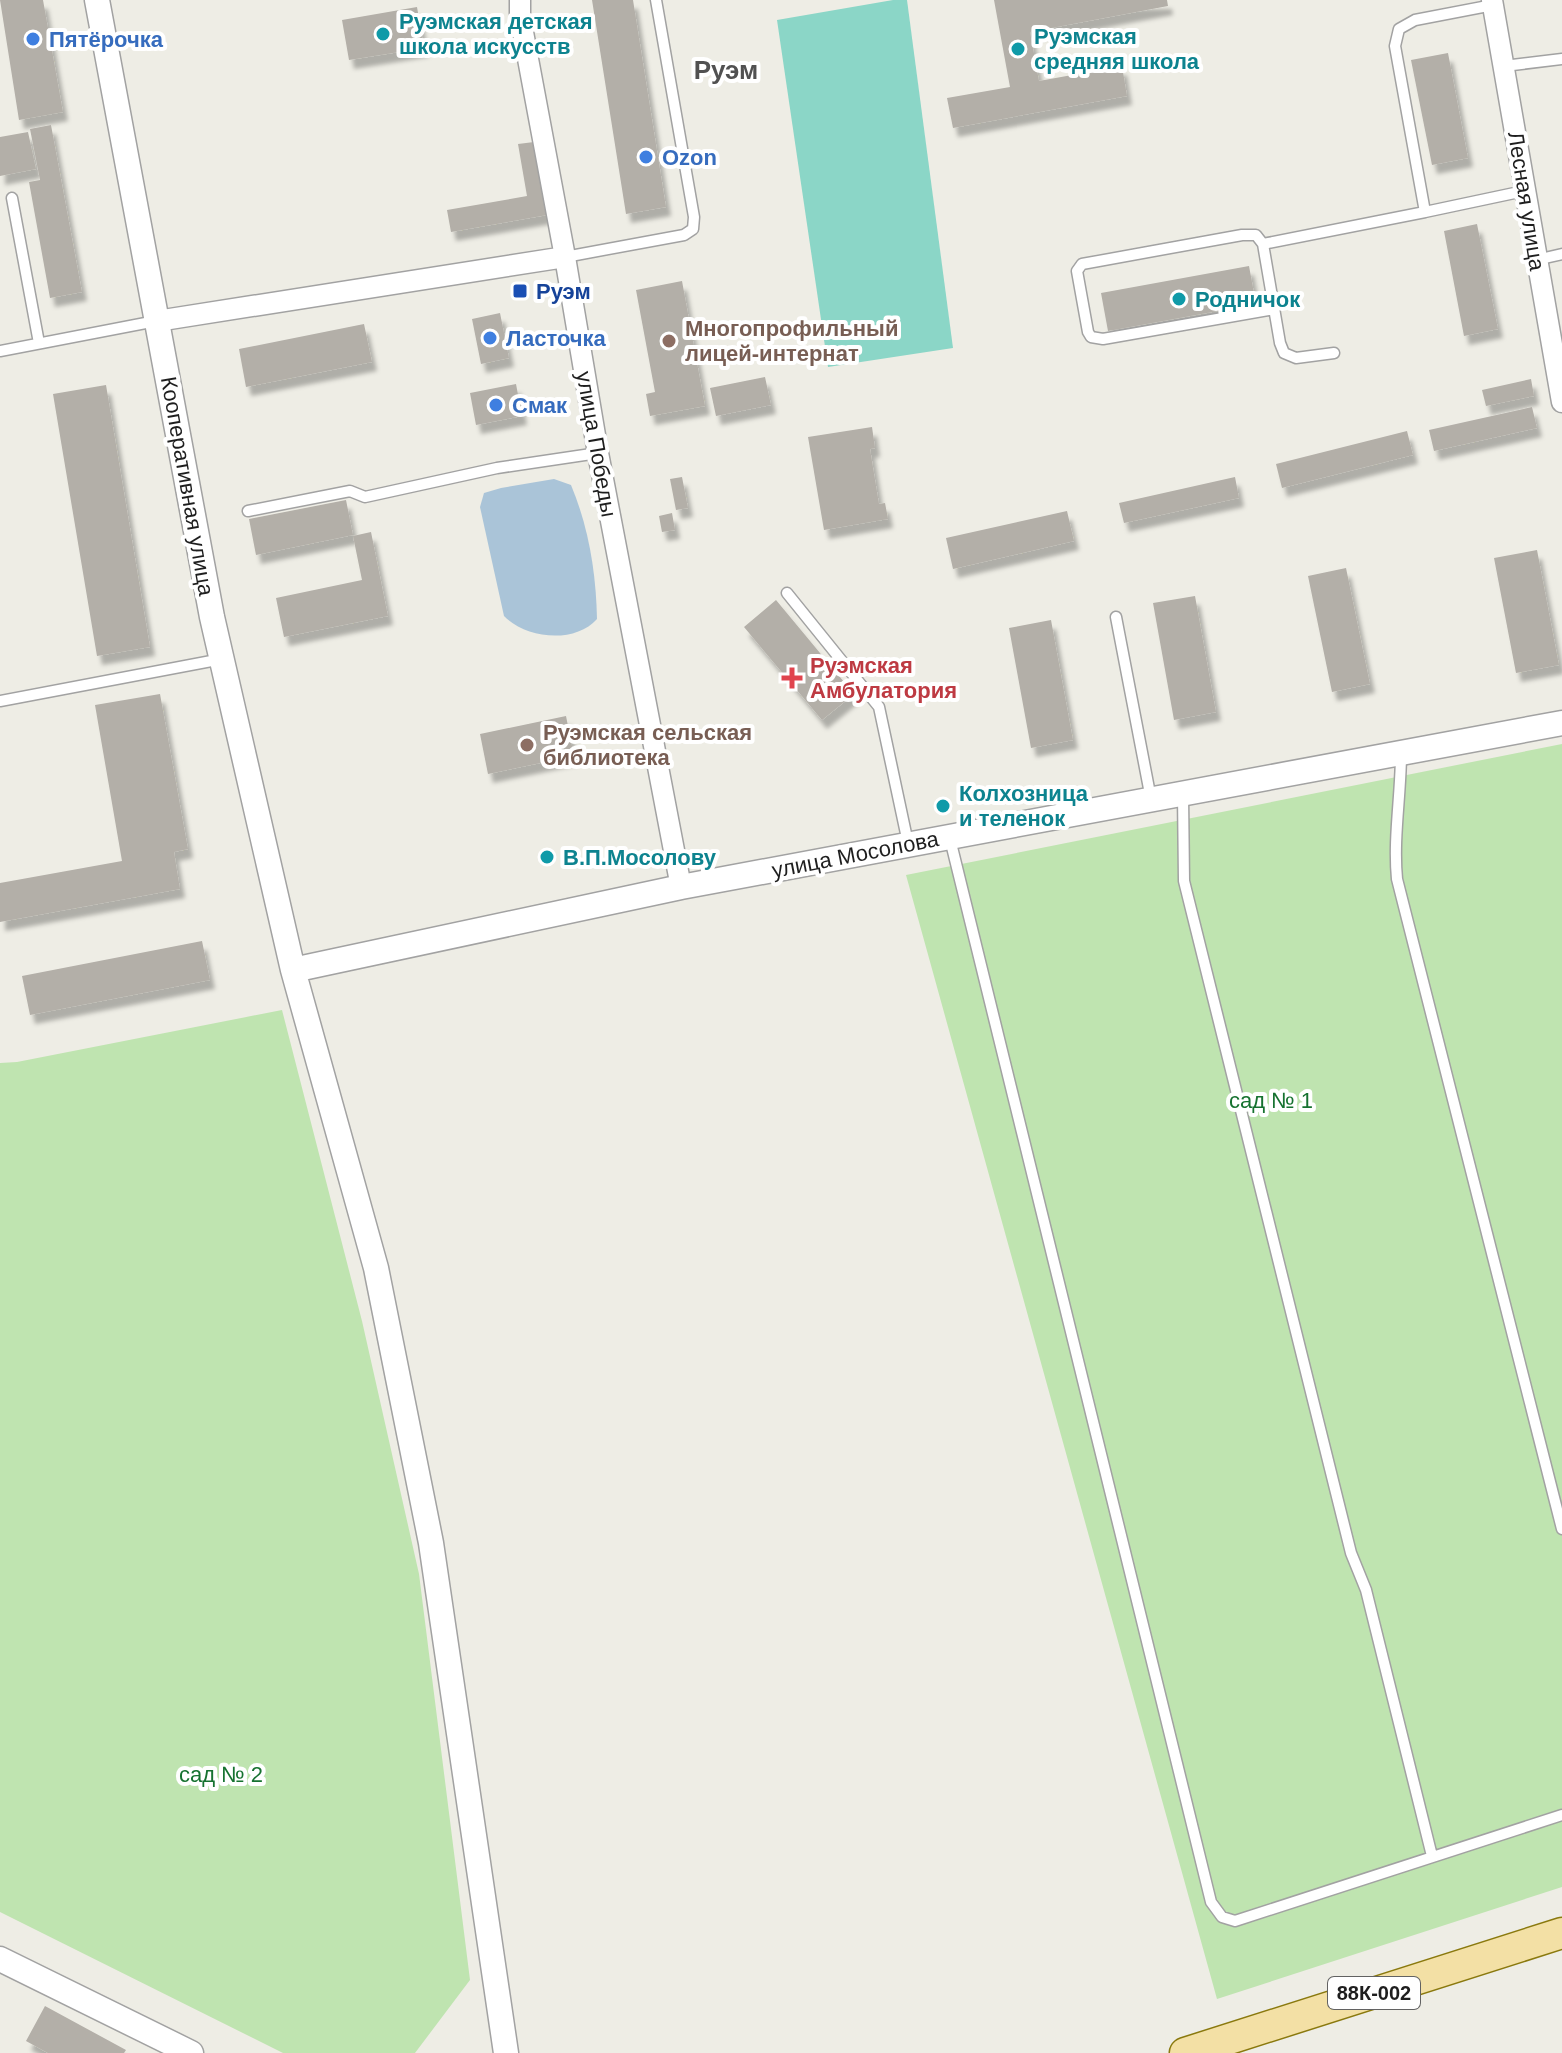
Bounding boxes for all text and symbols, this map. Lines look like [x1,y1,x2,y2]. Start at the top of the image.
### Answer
place label: Руэмская детская школа искусств [399,9,593,59]
place label: Руэмская средняя школа [1034,24,1200,74]
marker: Руэмская детская школа искусств [374,25,392,43]
place label: Пятёрочка [49,27,164,52]
marker: Пятёрочка [24,30,42,48]
marker: Руэмская средняя школа [1009,40,1027,58]
district label: Руэм [694,55,758,85]
street label: Лесная улица [1503,130,1550,273]
place label: Ozon [662,145,717,170]
marker: Ozon [637,148,655,166]
place label: Руэм [536,279,591,304]
marker: Руэм [511,282,529,300]
place label: Родничок [1195,287,1301,312]
marker: Родничок [1170,290,1188,308]
place label: Многопрофильный лицей-интернат [685,316,898,366]
place label: Ласточка [506,326,607,351]
marker: Ласточка [481,329,499,347]
marker: Многопрофильный лицей-интернат [660,332,678,350]
street label: улица Победы [571,369,622,519]
street label: Кооперативная улица [156,374,219,598]
place label: Смак [512,393,568,418]
marker: Смак [487,396,505,414]
place label: Руэмская Амбулатория [810,653,957,703]
marker: Руэмская Амбулатория [781,667,803,689]
place label: Руэмская сельская библиотека [543,720,752,770]
marker: Руэмская сельская библиотека [518,736,536,754]
place label: Колхозница и теленок [959,781,1089,831]
marker: Колхозница и теленок [934,797,952,815]
street label: улица Мосолова [770,826,941,883]
place label: В.П.Мосолову [563,845,717,870]
marker: В.П.Мосолову [538,848,556,866]
park label: сад № 1 [1229,1088,1313,1113]
park label: сад № 2 [179,1762,263,1787]
road number: 88К-002 [1328,1977,1420,2009]

